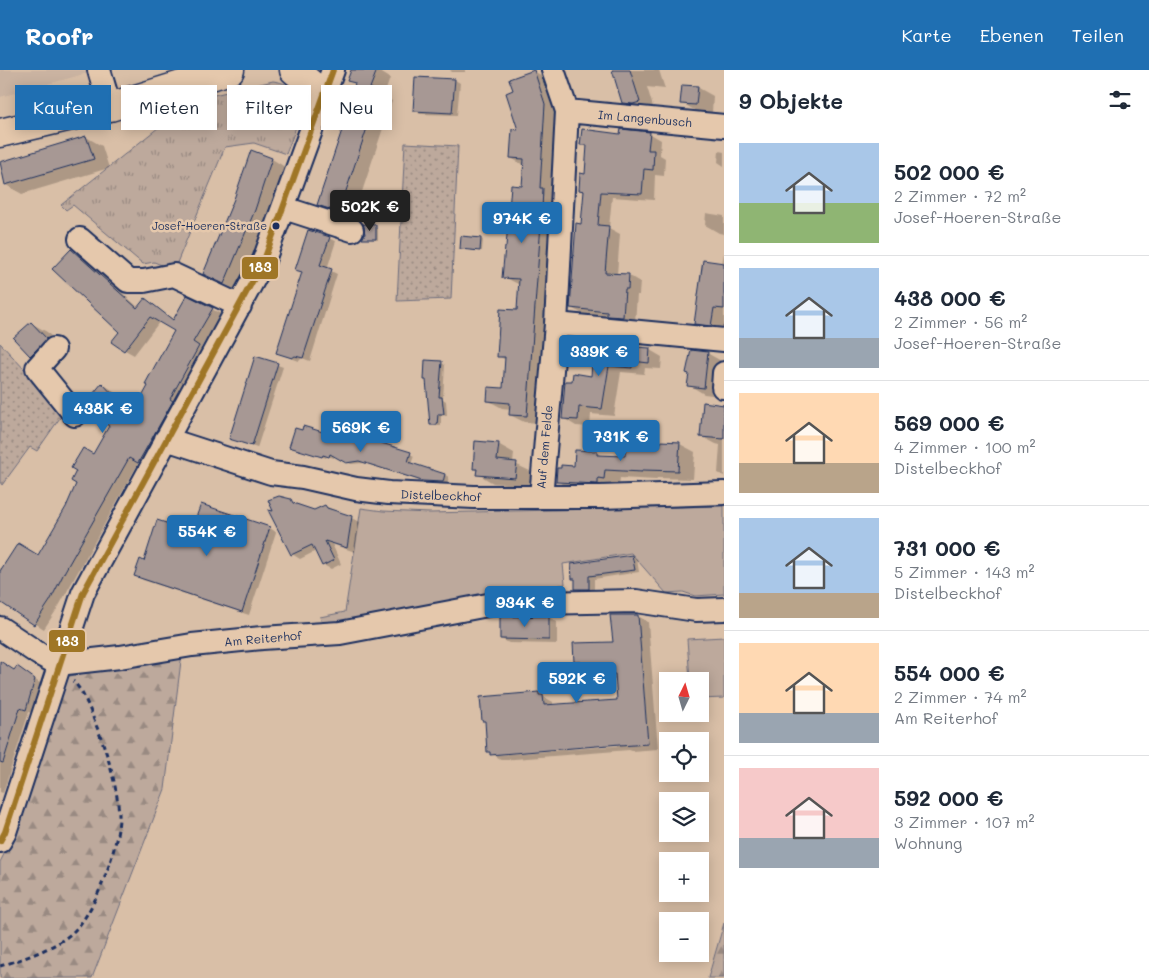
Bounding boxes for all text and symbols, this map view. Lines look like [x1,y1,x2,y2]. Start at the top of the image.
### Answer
text: Roofr [25,20,94,51]
text: Karte [901,23,952,47]
text: Ebenen [980,23,1044,47]
text: Teilen [1072,23,1124,47]
chip: Kaufen [15,85,111,130]
chip: Mieten [121,85,217,130]
chip: Filter [227,85,311,130]
chip: Neu [321,85,392,130]
icon: filters [1106,86,1134,114]
text: 9 Objekte [739,87,843,114]
street label: Im Langenbusch [598,106,693,130]
text: 502 000 € [894,158,1004,185]
icon: home [779,163,839,223]
text: 2 Zimmer · 72 m² [894,185,1026,206]
pin: 502K € [329,190,411,232]
text: 502K € [341,195,399,216]
pin: 974K € [481,202,563,244]
text: Josef-Hoeren-Straße [894,206,1061,227]
text: 974K € [493,207,551,228]
place label: Josef-Hoeren-Straße [152,218,267,233]
marker: Josef-Hoeren-Straße [271,221,281,231]
line badge: 183 [241,256,279,280]
text: 183 [248,257,272,276]
text: 438 000 € [894,284,1006,311]
icon: home [779,288,839,348]
text: 2 Zimmer · 56 m² [894,311,1027,332]
text: Josef-Hoeren-Straße [894,332,1061,353]
pin: 339K € [558,334,640,377]
text: 339K € [570,340,628,361]
pin: 438K € [62,392,144,434]
text: 438K € [74,397,132,418]
street label: Auf dem Felde [532,404,556,489]
text: 569 000 € [894,409,1004,436]
pin: 569K € [320,410,402,453]
icon: home [779,413,839,473]
text: 569K € [332,416,390,437]
pin: 731K € [580,420,662,462]
text: 731K € [594,425,648,446]
text: 4 Zimmer · 100 m² [894,436,1036,457]
text: Distelbeckhof [894,457,1001,478]
street label: Distelbeckhof [401,486,482,504]
pin: 554K € [166,514,248,557]
text: 554K € [178,520,236,541]
text: 731 000 € [894,534,1000,561]
icon: home [779,538,839,598]
text: 5 Zimmer · 143 m² [894,561,1035,582]
text: Distelbeckhof [894,582,1001,603]
pin: 934K € [484,586,566,628]
text: 934K € [496,591,554,612]
street label: Am Reiterhof [223,627,303,649]
line badge: 183 [48,629,86,653]
text: 183 [55,631,79,650]
text: 554 000 € [894,659,1005,686]
pin: 592K € [536,662,618,704]
icon: home [779,663,839,723]
text: 592K € [548,667,606,688]
north arrow [659,672,709,722]
map controls [659,672,709,962]
text: 2 Zimmer · 74 m² [894,686,1027,707]
text: Am Reiterhof [894,707,998,728]
button: locate [659,732,709,782]
text: 592 000 € [894,784,1003,811]
icon: home [779,788,839,848]
button: layers [659,792,709,842]
text: 3 Zimmer · 107 m² [894,811,1035,832]
text: Wohnung [894,832,962,853]
button: + [659,852,709,902]
button: − [659,912,709,962]

